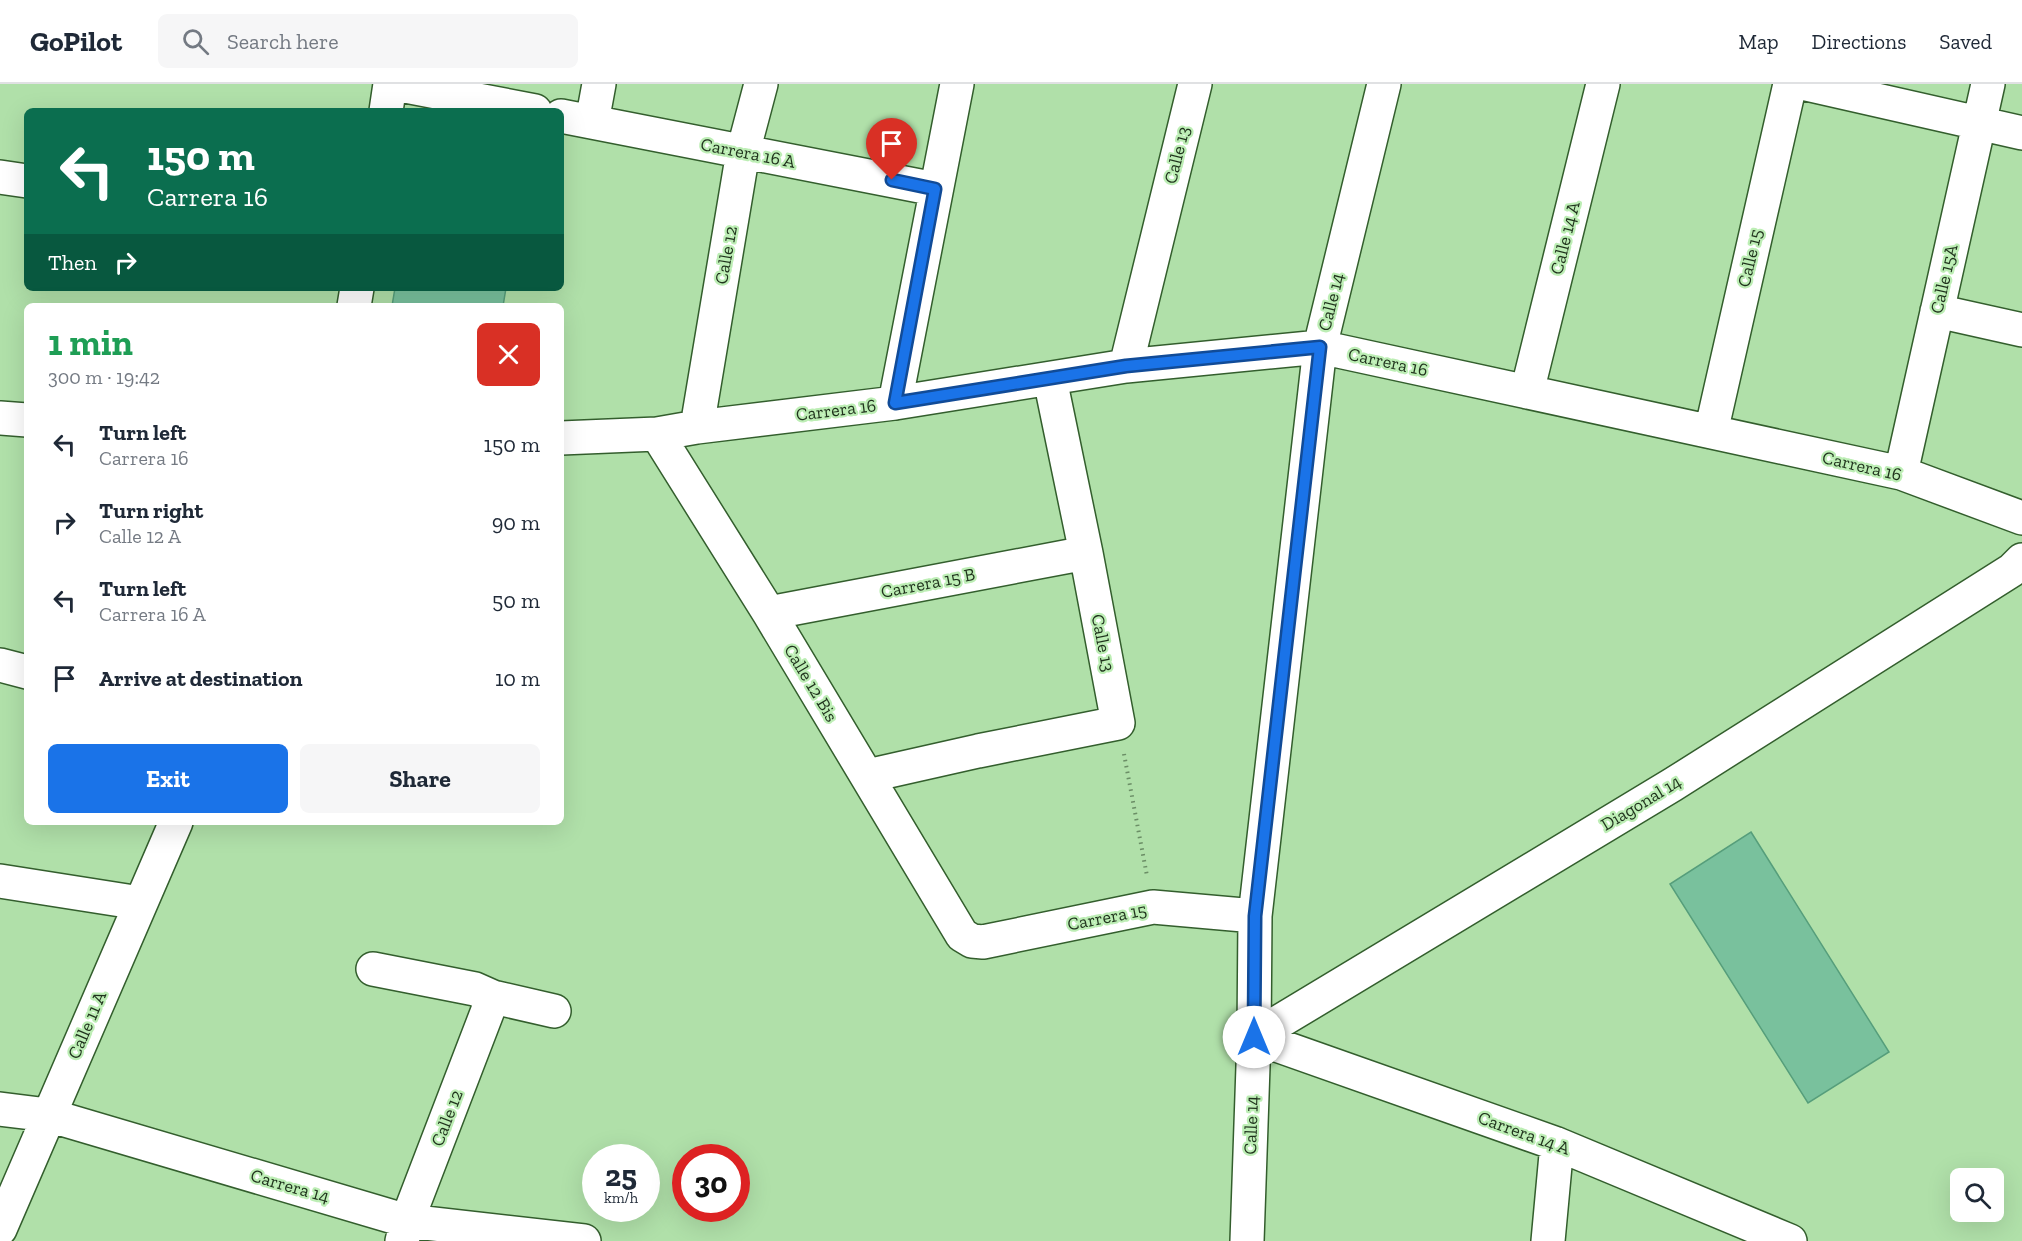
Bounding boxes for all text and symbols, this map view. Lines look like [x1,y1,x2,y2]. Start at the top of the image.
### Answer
search box [158,14,578,68]
text: GoPilot [30,25,122,58]
icon: search [179,25,212,58]
text: Search here [227,28,338,55]
text: Map [1739,29,1779,54]
text: Directions [1812,29,1906,54]
text: Saved [1939,29,1992,54]
pin [866,118,917,180]
street label: Calle 13 [1159,124,1195,186]
icon: arrive [875,127,908,160]
text: 150 m [147,130,255,181]
icon: left [48,132,126,210]
street label: Carrera 16 A [699,133,798,173]
text: Carrera 16 [147,181,268,213]
street label: Calle 14 A [1545,199,1585,277]
street label: Calle 12 [710,224,742,286]
street label: Calle 15 [1733,227,1767,289]
street label: Calle 15A [1925,242,1963,316]
icon: right [109,246,142,279]
text: Then [48,249,97,276]
street label: Calle 14 [1313,270,1349,333]
text: 1 min [48,321,133,364]
button: close [477,323,540,386]
street label: Carrera 16 [1346,343,1430,381]
text: 300 m · 19:42 [48,365,160,389]
street label: Carrera 16 [795,394,877,426]
text: Turn left [99,419,186,446]
icon: left [48,428,81,461]
text: 150 m [484,431,540,458]
text: Carrera 16 [99,446,189,470]
street label: Carrera 16 [1820,446,1904,486]
text: Turn right [99,497,203,524]
icon: right [48,506,81,539]
text: 90 m [492,509,540,536]
text: Calle 12 A [99,524,181,548]
street label: Carrera 15 B [879,563,977,603]
text: Turn left [99,575,186,602]
icon: left [48,584,81,617]
text: 50 m [492,587,540,614]
text: Carrera 16 A [99,602,206,626]
street label: Calle 13 [1087,612,1119,674]
street label: Calle 12 Bis [779,640,843,726]
icon: arrive [48,662,81,695]
text: Arrive at destination [99,665,302,692]
text: 10 m [495,665,540,692]
button: Exit [48,744,288,813]
button: Share [300,744,540,813]
street label: Diagonal 14 [1597,770,1686,836]
street label: Carrera 15 [1065,899,1149,935]
street label: Calle 11 A [63,987,111,1062]
position arrow [1222,1005,1286,1069]
street label: Calle 12 [426,1087,468,1149]
street label: Calle 14 [1239,1095,1263,1155]
street label: Carrera 14 A [1475,1106,1573,1160]
speed limit sign: 30 [672,1144,750,1222]
text: 25 [605,1158,637,1194]
street label: Carrera 14 [248,1164,332,1208]
map controls [1950,1168,2004,1222]
button: search [1950,1168,2004,1222]
text: km/h [604,1189,638,1207]

